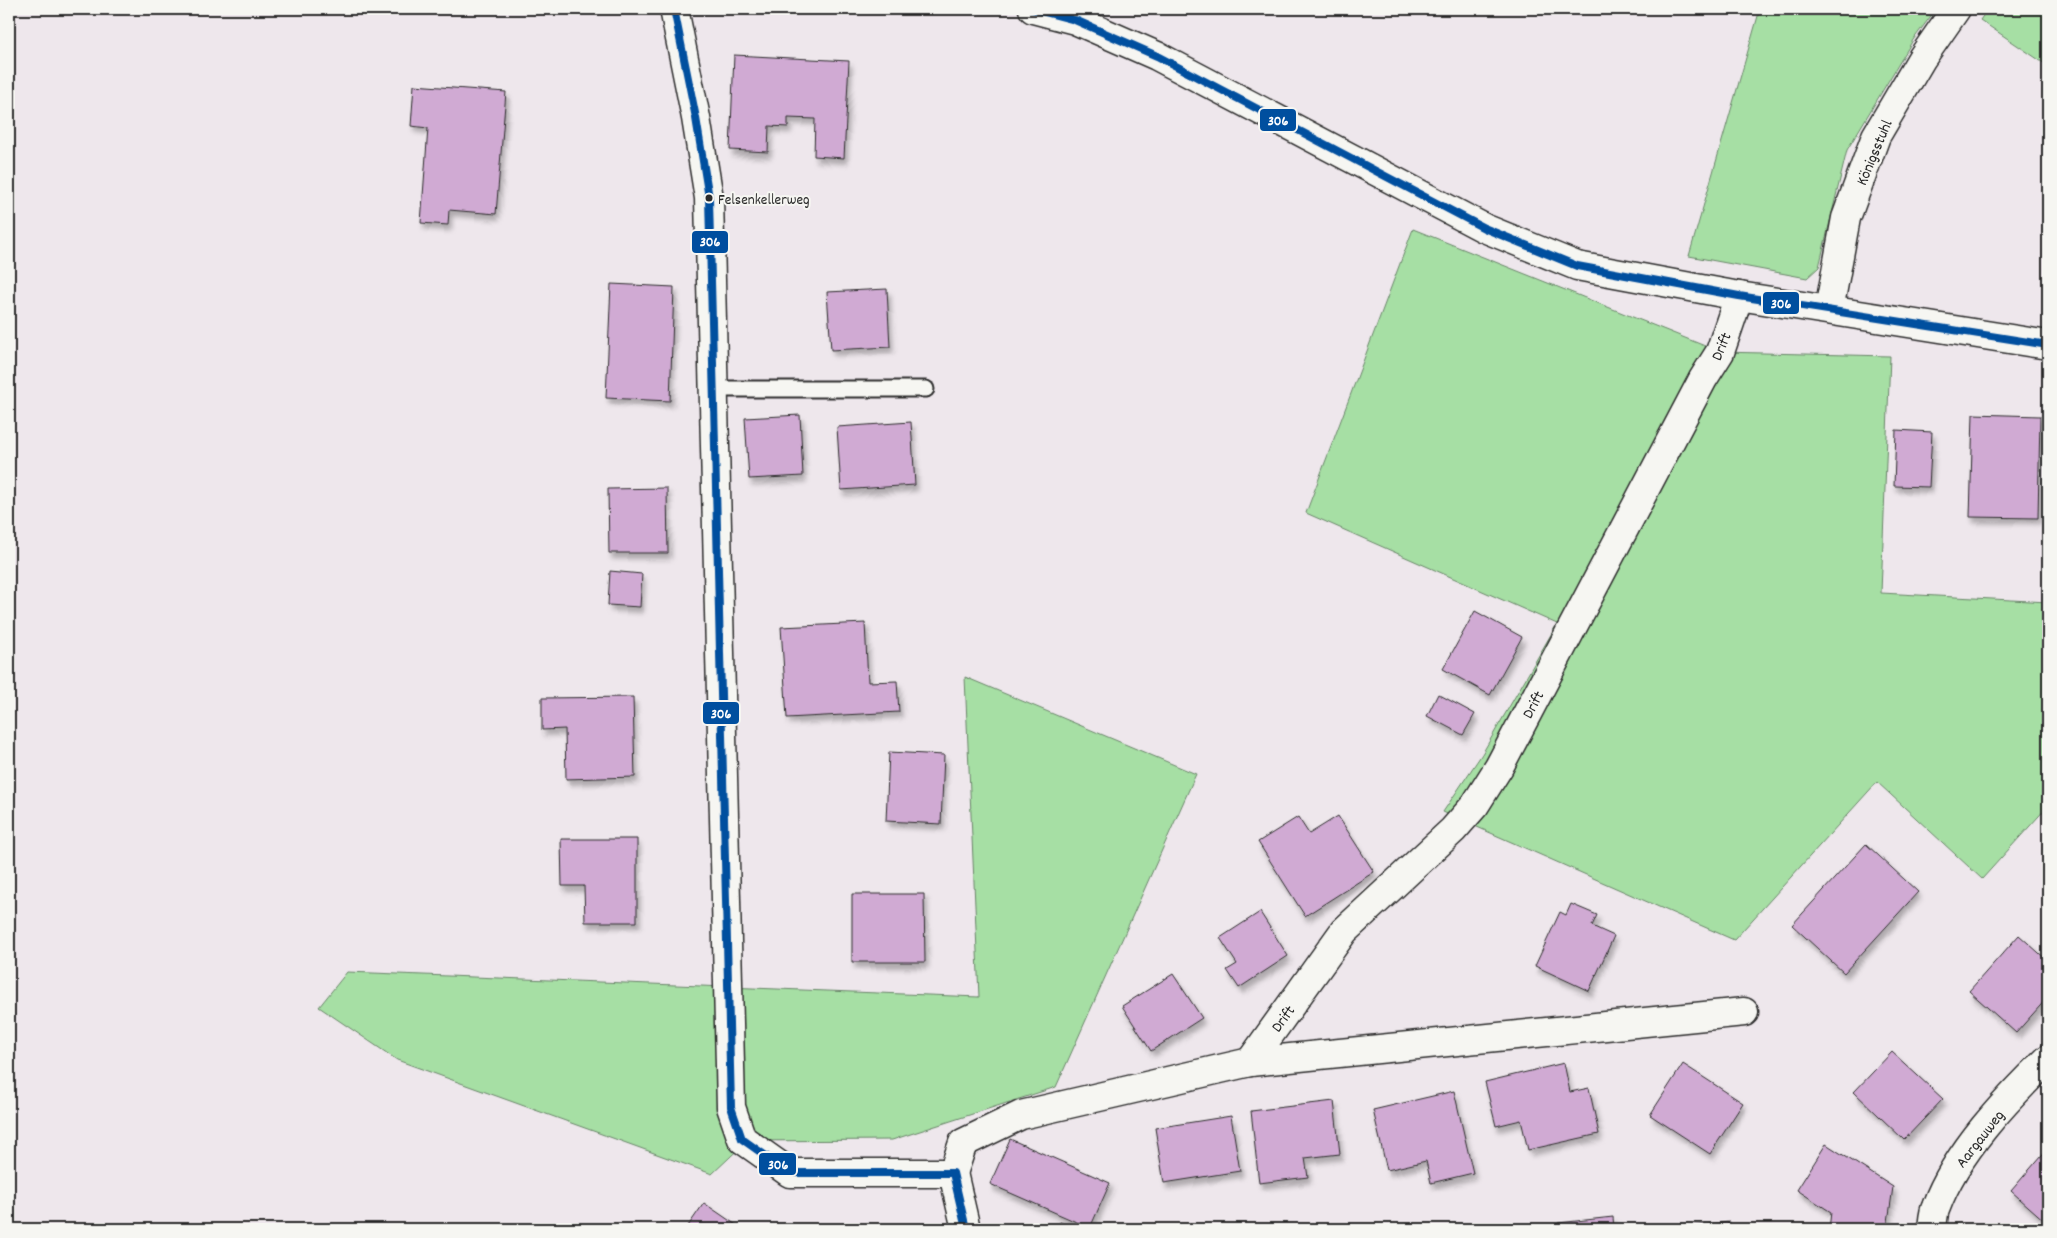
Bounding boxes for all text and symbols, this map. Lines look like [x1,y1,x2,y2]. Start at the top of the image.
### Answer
line badge: 306 [1259,108,1297,132]
text: 306 [1268,112,1288,132]
street label: Königsstuhl [1851,116,1899,189]
place label: Felsenkellerweg [718,190,810,212]
marker: Felsenkellerweg [704,193,714,203]
line badge: 306 [691,230,729,254]
text: 306 [700,233,720,253]
line badge: 306 [1762,291,1800,315]
text: 306 [1771,295,1791,315]
street label: Drift [1706,329,1739,365]
street label: Drift [1517,687,1551,723]
line badge: 306 [702,701,740,725]
text: 306 [711,705,731,725]
street label: Drift [1266,1001,1302,1038]
street label: Aargauweg [1951,1106,2011,1173]
line badge: 306 [758,1152,797,1176]
text: 306 [768,1156,788,1176]

